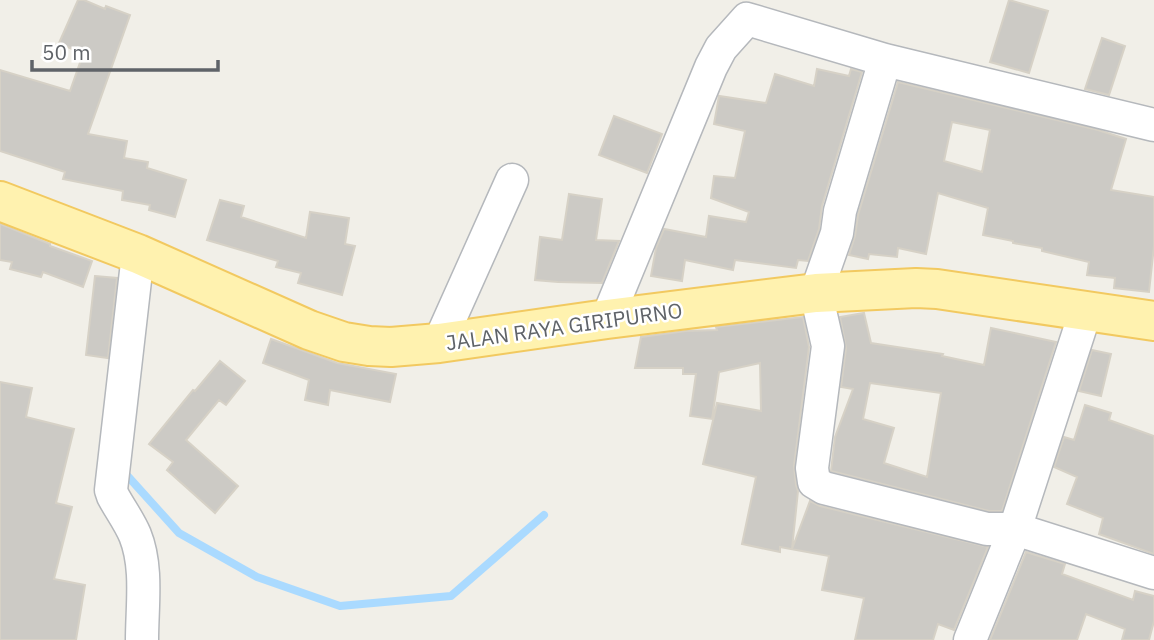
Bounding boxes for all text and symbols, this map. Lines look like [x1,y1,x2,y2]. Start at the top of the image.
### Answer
scale bar [32,28,217,72]
text: 50 m [42,38,91,66]
street label: JALAN RAYA GIRIPURNO [444,296,684,356]

